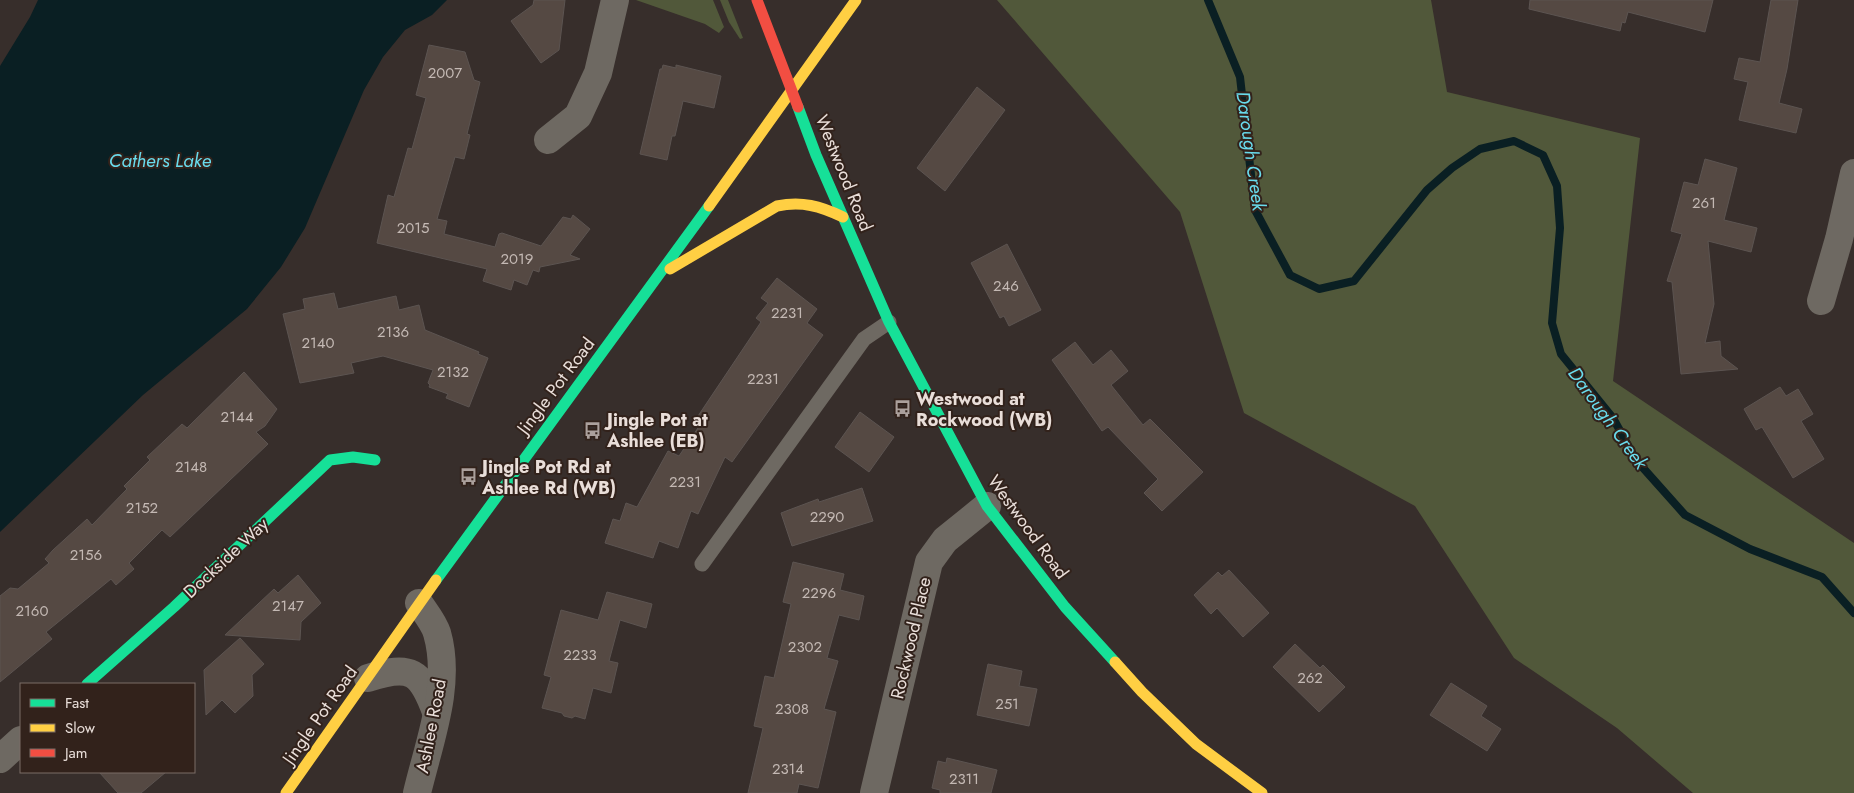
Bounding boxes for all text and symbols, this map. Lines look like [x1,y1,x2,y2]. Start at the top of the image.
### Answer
house number: 2007 [428,62,462,84]
water label: Darough Creek [1229,89,1273,213]
street label: Westwood Road [809,111,879,235]
water label: Cathers Lake [109,147,212,174]
house number: 261 [1692,192,1716,214]
house number: 2015 [397,217,429,239]
house number: 2019 [501,248,533,270]
house number: 246 [993,275,1019,297]
house number: 2231 [771,302,803,324]
house number: 2136 [377,321,409,343]
house number: 2140 [301,332,335,354]
street label: Jingle Pot Road [510,332,601,441]
house number: 2132 [437,361,469,383]
water label: Darough Creek [1562,361,1655,475]
house number: 2231 [747,368,779,390]
place label: Westwood at Rockwood (WB) [916,386,1052,433]
bus stop icon: Westwood at Rockwood (WB) [892,399,912,419]
house number: 2144 [221,406,254,428]
place label: Jingle Pot at Ashlee (EB) [604,407,708,454]
bus stop icon: Jingle Pot at Ashlee (EB) [583,420,603,440]
place label: Jingle Pot Rd at Ashlee Rd (WB) [479,454,616,501]
house number: 2148 [175,456,207,478]
bus stop icon: Jingle Pot Rd at Ashlee Rd (WB) [458,467,478,487]
street label: Westwood Road [981,469,1075,585]
house number: 2231 [669,471,701,493]
house number: 2152 [126,497,158,519]
house number: 2290 [810,506,844,528]
street label: Dockside Way [178,512,274,604]
house number: 2156 [70,544,102,566]
street label: Rockwood Place [884,574,938,702]
house number: 2296 [802,582,836,604]
house number: 2147 [272,595,304,617]
house number: 2160 [16,600,48,622]
house number: 2302 [788,636,822,658]
house number: 2233 [563,644,597,666]
street label: Jingle Pot Road [275,660,364,771]
house number: 262 [1297,667,1323,689]
street label: Ashlee Road [409,677,453,775]
legend [20,683,195,773]
text: Fast [65,692,89,714]
house number: 251 [995,693,1019,715]
house number: 2308 [775,698,809,720]
text: Slow [65,717,96,739]
text: Jam [63,742,88,764]
house number: 2314 [772,758,804,780]
house number: 2311 [949,768,979,790]

